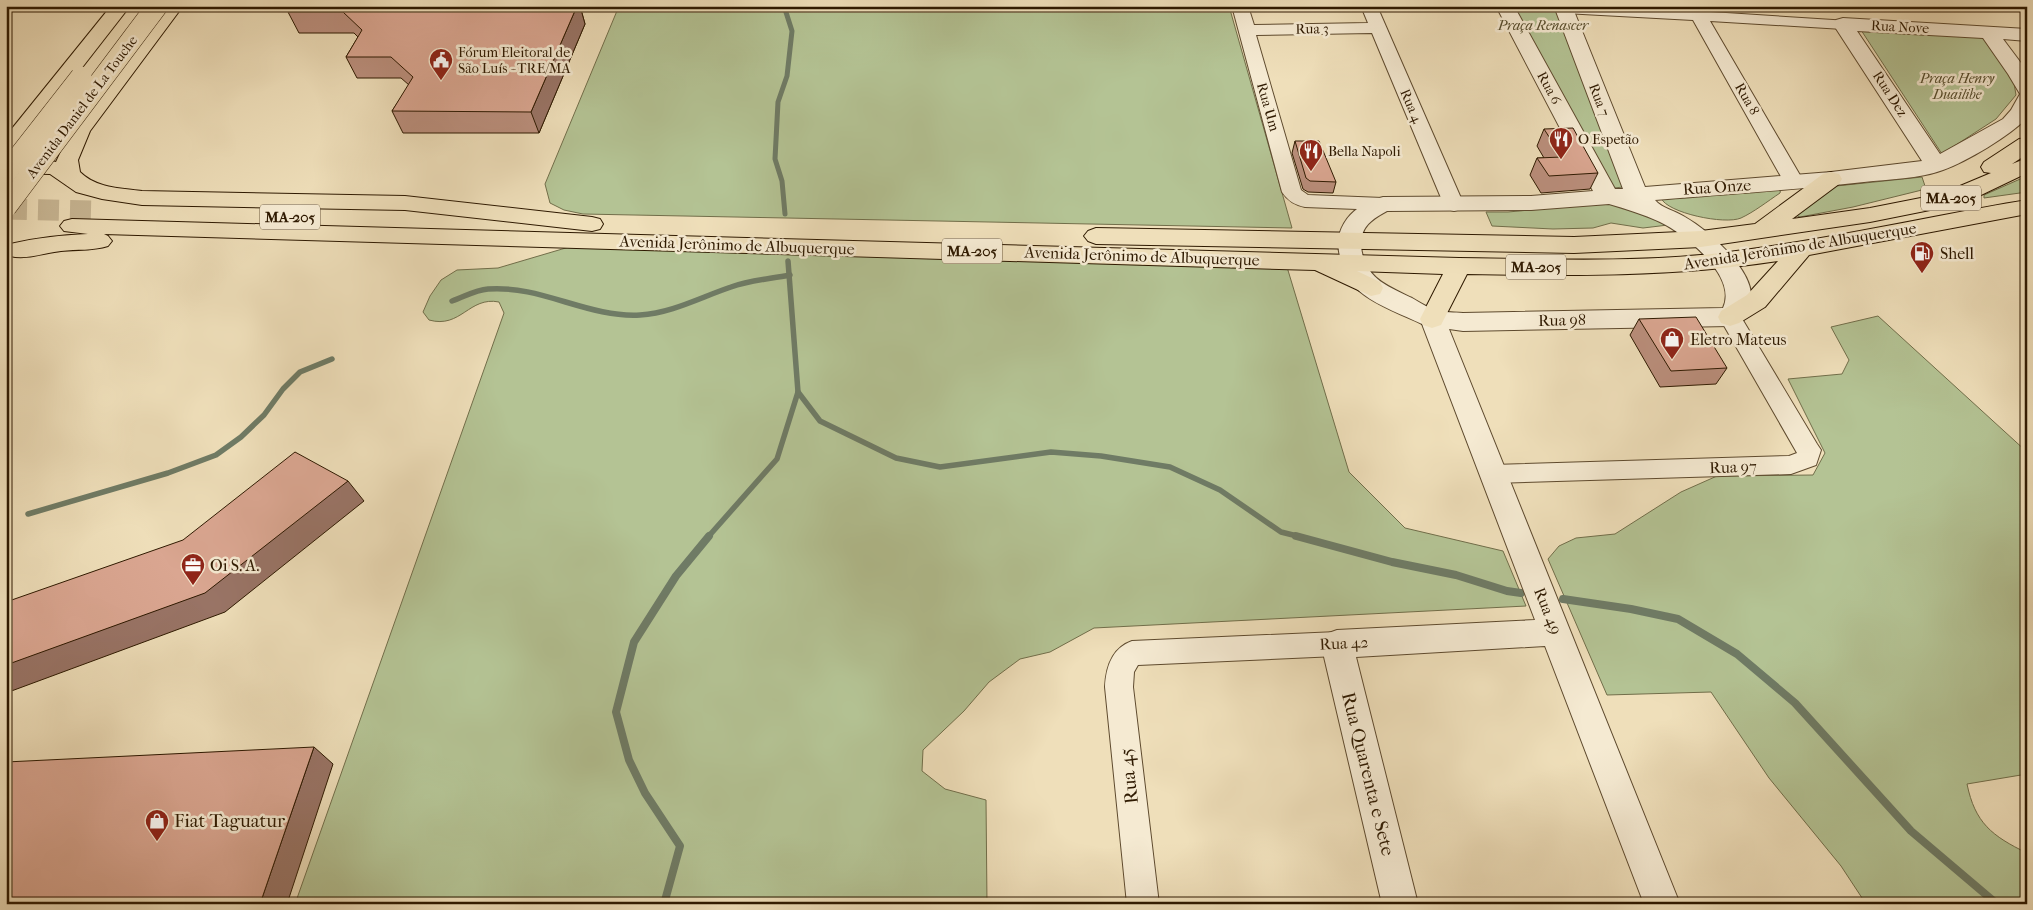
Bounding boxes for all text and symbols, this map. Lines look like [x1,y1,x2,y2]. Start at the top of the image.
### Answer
park label: Praça Renascer [1497,17,1590,34]
street label: Rua Nove [1870,17,1930,37]
street label: Rua 3 [1295,20,1329,38]
street label: Avenida Daniel de La Touche [22,32,141,182]
place label: Fórum Eleitoral de São Luís - TRE/MA [458,44,571,77]
public building icon: Fórum Eleitoral de São Luís - TRE/MA [428,47,454,81]
street label: Rua Dez [1869,68,1911,120]
street label: Rua 6 [1533,69,1565,108]
park label: Praça Henry Duailibe [1919,70,1995,103]
street label: Rua 8 [1731,80,1763,118]
street label: Rua Um [1253,81,1283,134]
street label: Rua 7 [1585,81,1613,119]
street label: Rua 4 [1396,86,1426,126]
restaurant icon: O Espetão [1548,126,1574,160]
place label: O Espetão [1578,131,1639,148]
restaurant icon: Bella Napoli [1298,138,1324,172]
place label: Bella Napoli [1328,143,1401,160]
street label: Rua Onze [1682,175,1752,199]
road number: MA-205 [1921,186,1981,210]
road number: MA-205 [260,204,320,230]
street label: Avenida Jerônimo de Albuquerque [1681,218,1918,274]
street label: Avenida Jerônimo de Albuquerque [618,231,855,259]
road number: MA-205 [942,238,1002,264]
fuel station icon: Shell [1909,240,1935,274]
street label: Avenida Jerônimo de Albuquerque [1023,242,1260,270]
place label: Shell [1940,244,1974,263]
road number: MA-205 [1506,254,1566,280]
street label: Rua 98 [1538,310,1586,330]
shop icon: Eletro Mateus [1659,326,1685,360]
place label: Eletro Mateus [1690,330,1787,349]
street label: Rua 97 [1709,457,1757,477]
office icon: Oi S. A. [180,552,206,586]
place label: Oi S. A. [210,556,259,575]
street label: Rua 49 [1530,585,1566,637]
street label: Rua 42 [1319,632,1369,654]
street label: Rua Quarenta e Sete [1337,690,1399,858]
street label: Rua 45 [1115,747,1143,805]
shop icon: Fiat Taguatur [144,808,170,842]
place label: Fiat Taguatur [174,810,286,832]

